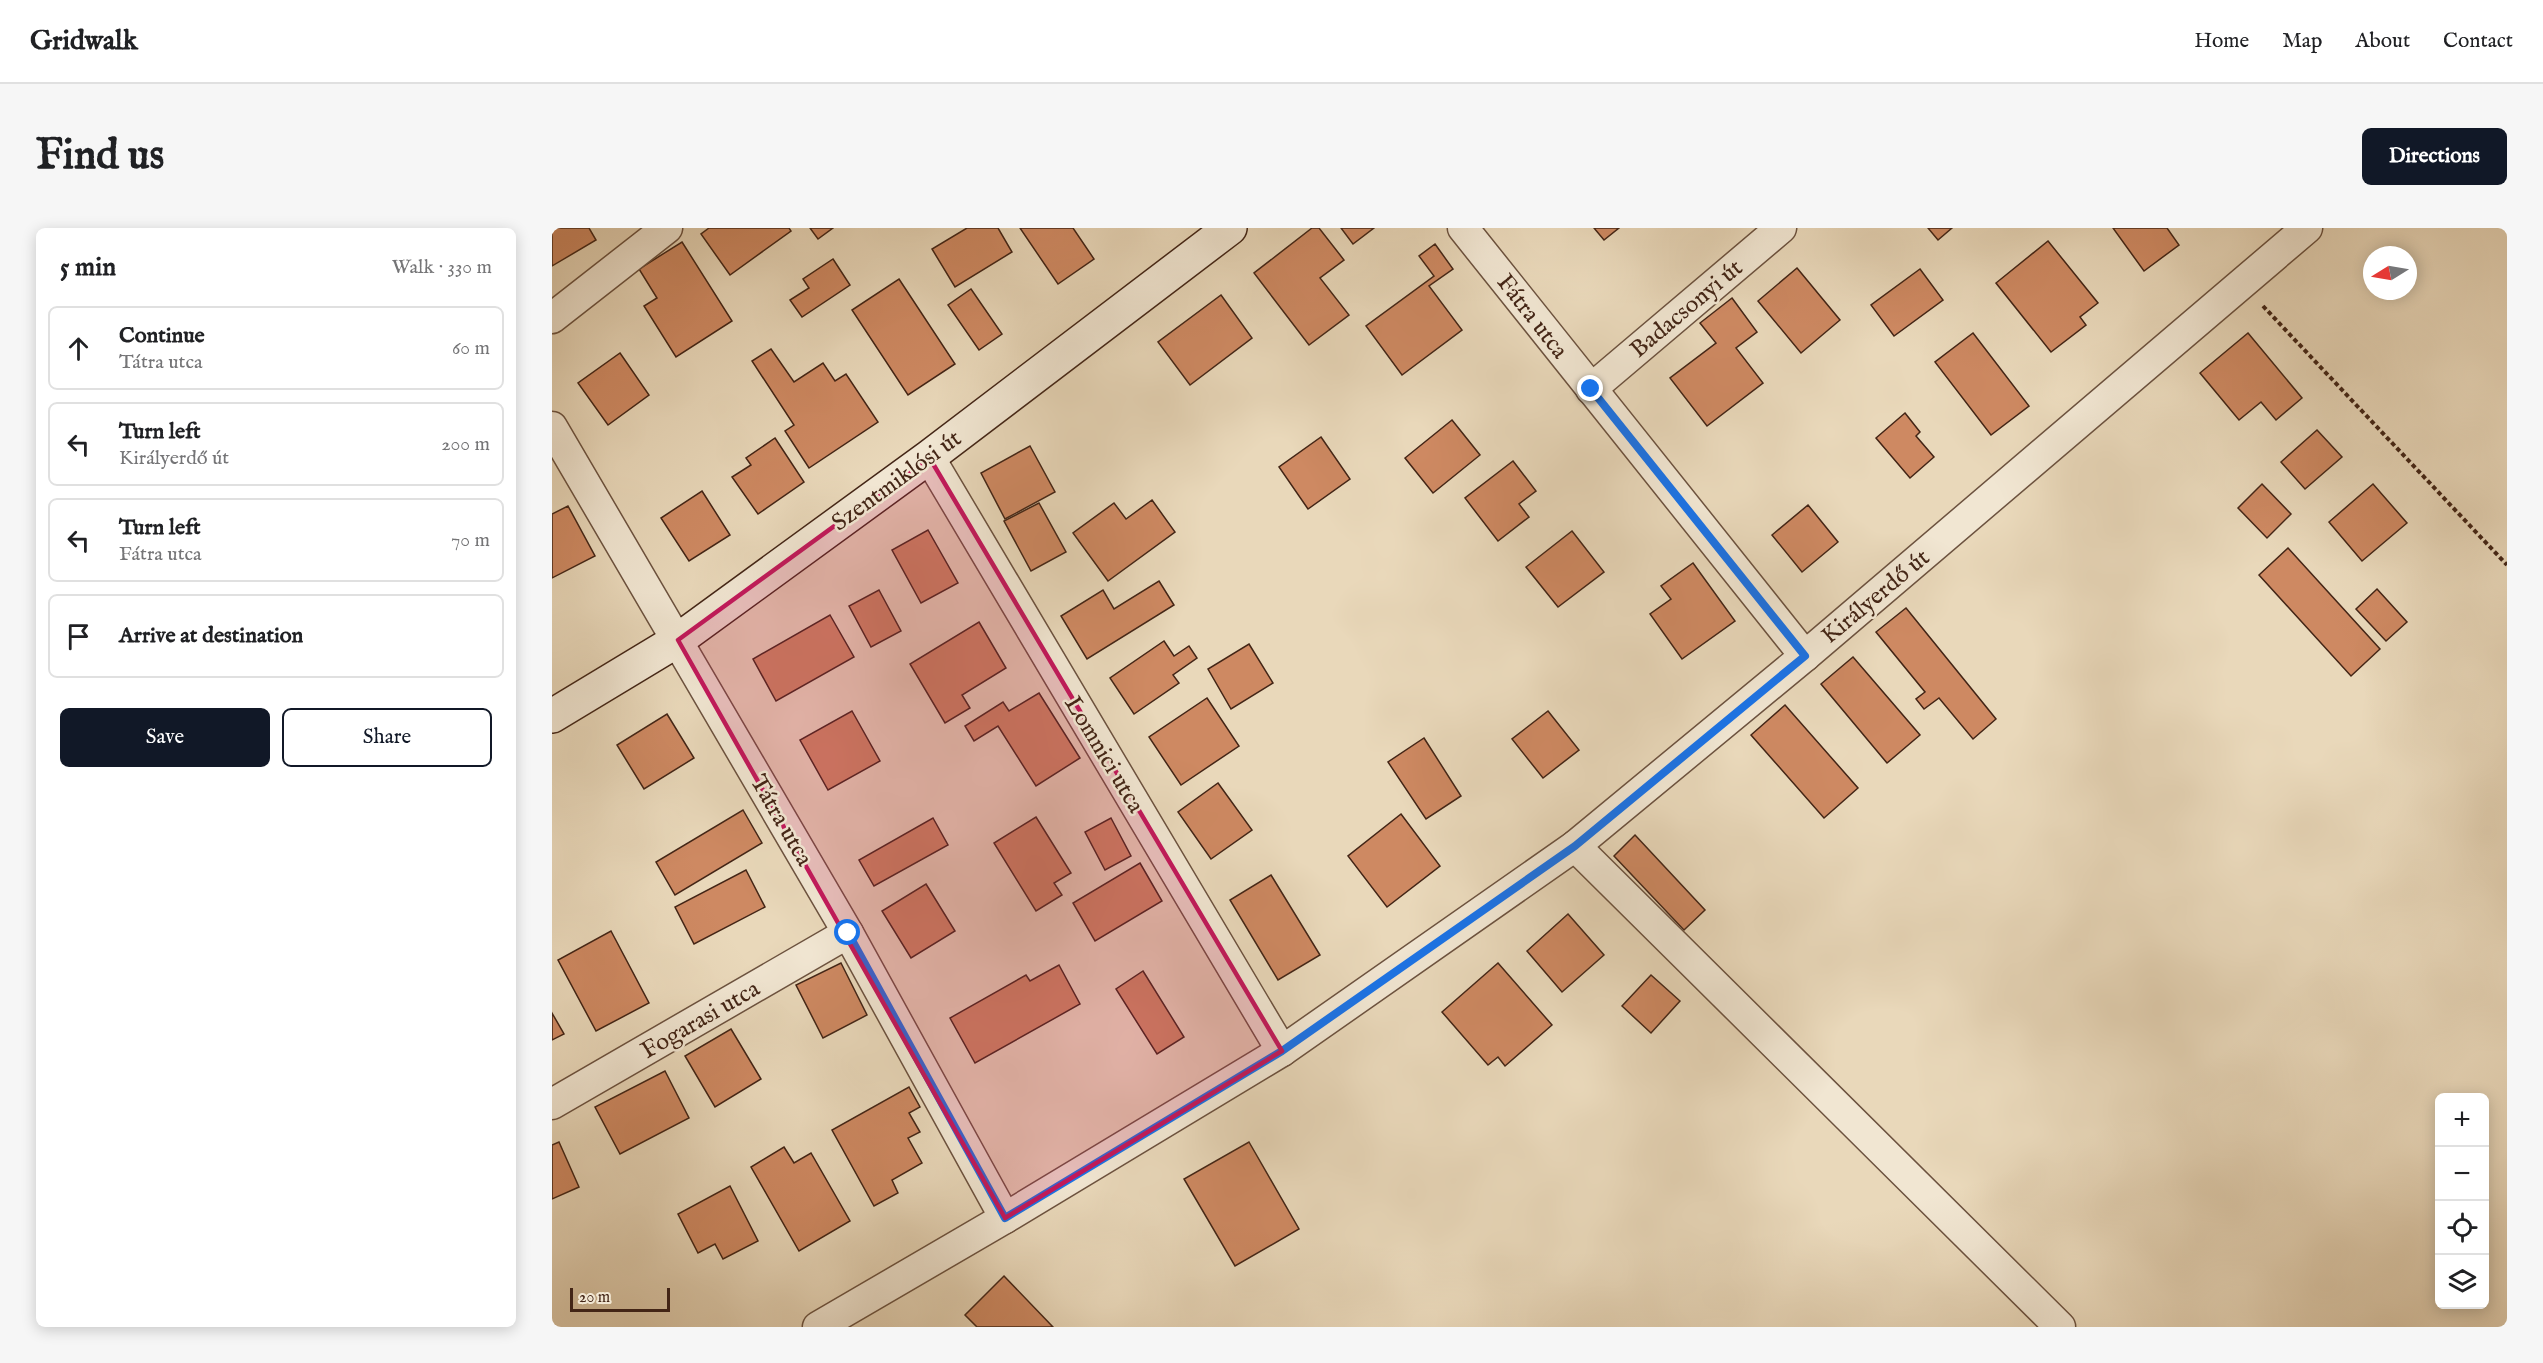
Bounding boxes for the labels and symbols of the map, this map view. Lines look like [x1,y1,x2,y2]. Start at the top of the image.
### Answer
north arrow [2363,246,2417,300]
street label: Badacsonyi út [1624,253,1750,365]
street label: Fátra utca [1489,268,1575,366]
route end [1577,375,1603,401]
street label: Szentmiklósi út [826,424,968,539]
street label: Királyerdő út [1815,543,1937,652]
street label: Lomnici utca [1057,691,1151,820]
street label: Tátra utca [742,770,820,873]
route start [834,919,860,945]
street label: Fogarasi utca [636,974,766,1067]
scale bar [570,1285,670,1312]

